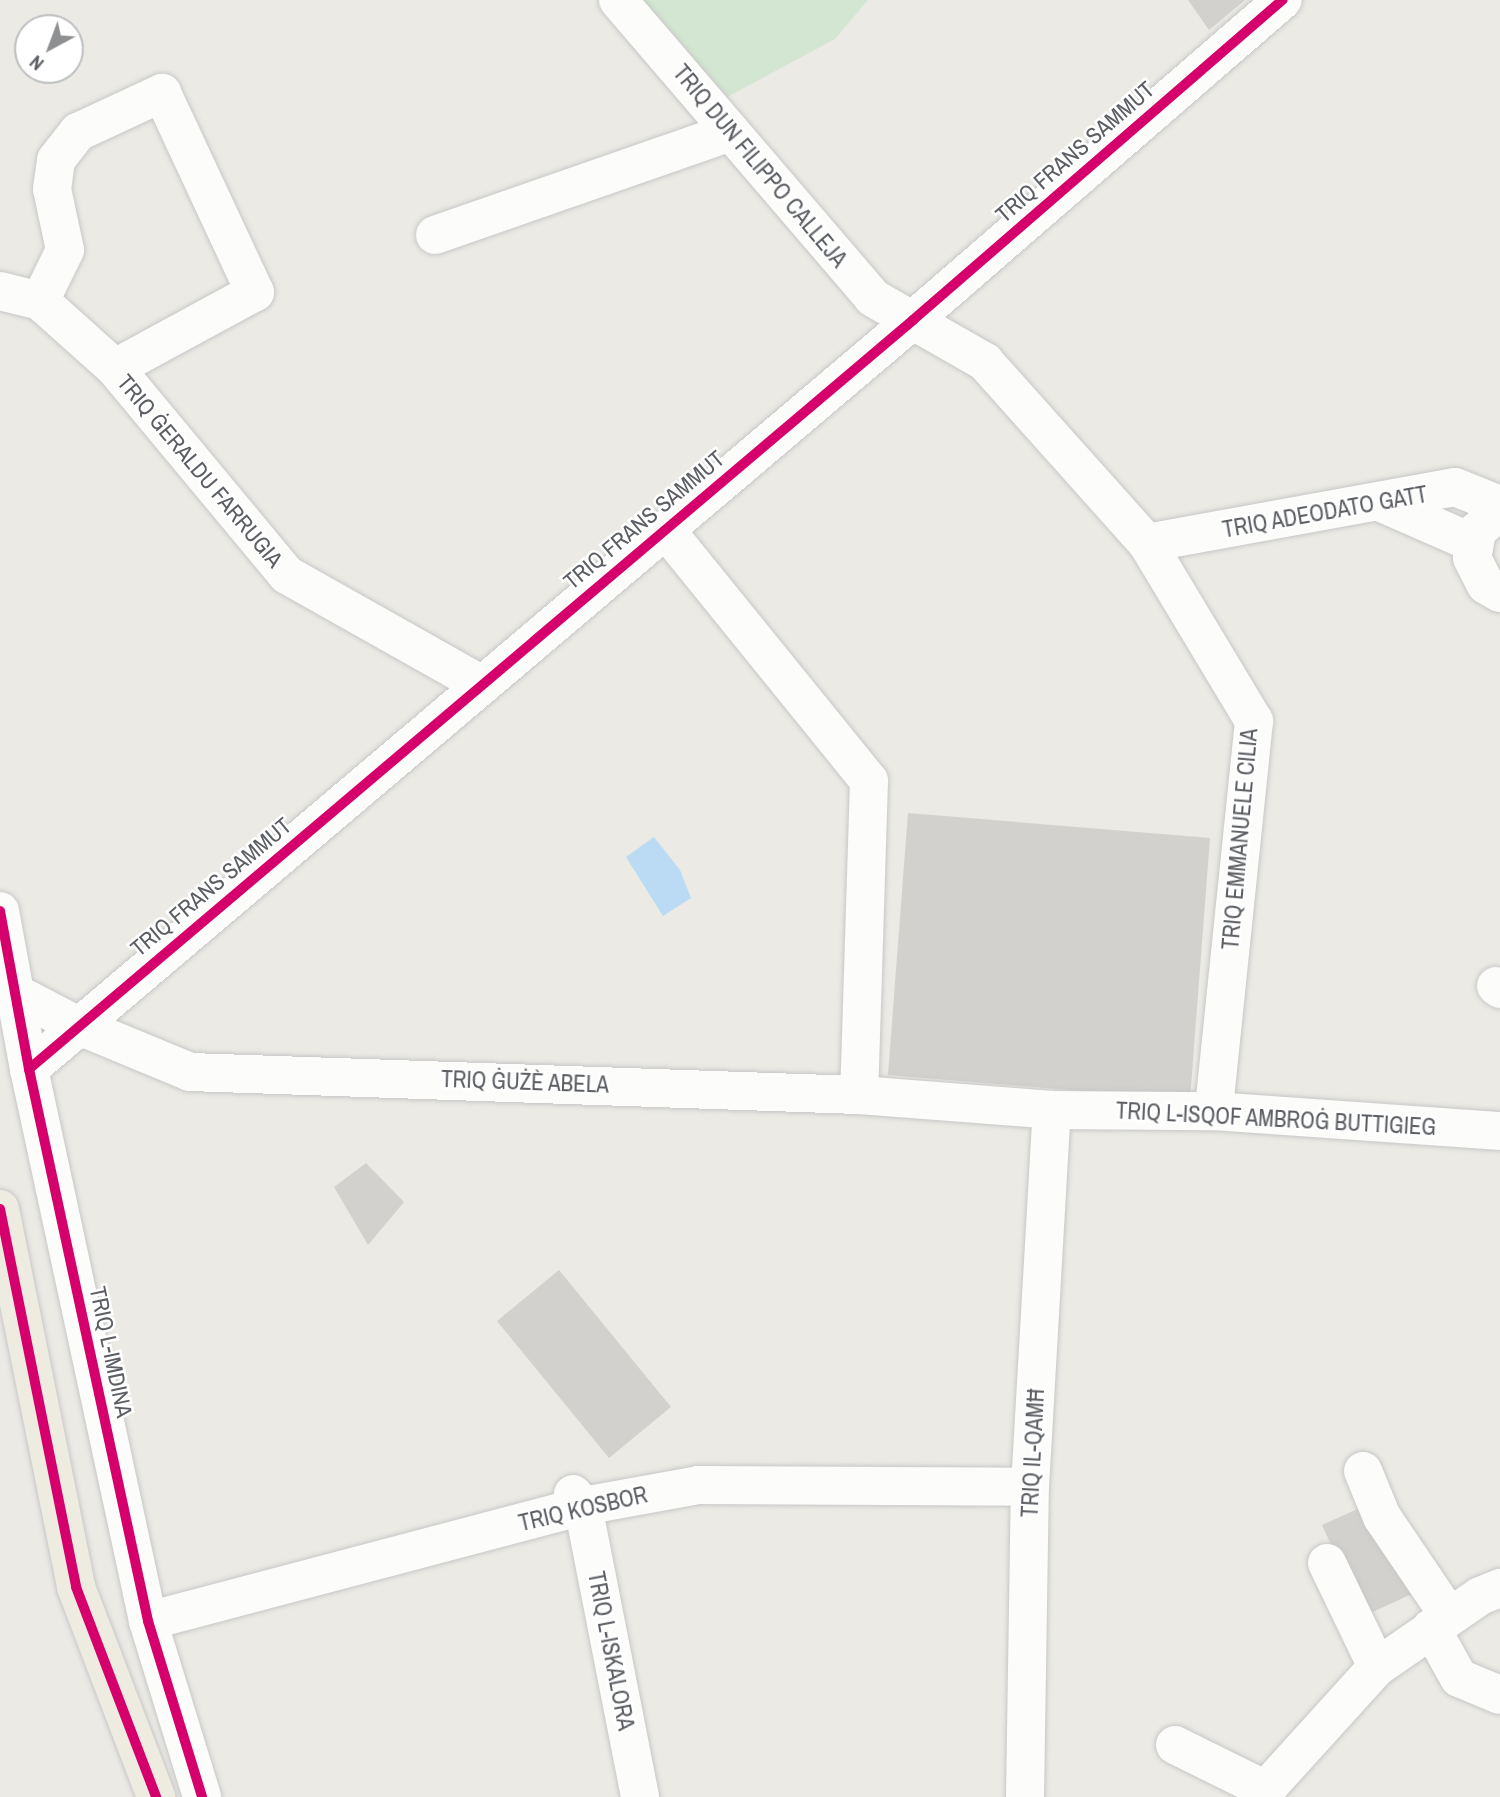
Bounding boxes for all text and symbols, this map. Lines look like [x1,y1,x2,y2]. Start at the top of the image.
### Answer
north arrow [14,14,84,84]
text: N [24,50,49,77]
street label: TRIQ DUN FILIPPO CALLEJA [667,59,853,273]
street label: TRIQ FRANS SAMMUT [990,76,1160,228]
street label: TRIQ ĠERALDU FARRUGIA [111,369,289,573]
street label: TRIQ FRANS SAMMUT [558,445,730,595]
street label: TRIQ ADEODATO GATT [1220,480,1430,544]
street label: TRIQ EMMANUELE CILIA [1217,727,1263,951]
street label: TRIQ FRANS SAMMUT [125,812,297,962]
street label: TRIQ ĠUŻÈ ABELA [440,1065,610,1099]
street label: TRIQ L-ISQOF AMBROĠ BUTTIGIEG [1115,1097,1437,1141]
street label: TRIQ L-IMDINA [84,1284,138,1420]
street label: TRIQ IL-QAMĦ [1016,1388,1050,1518]
street label: TRIQ KOSBOR [516,1481,650,1537]
street label: TRIQ L-ISKALORA [582,1569,640,1733]

